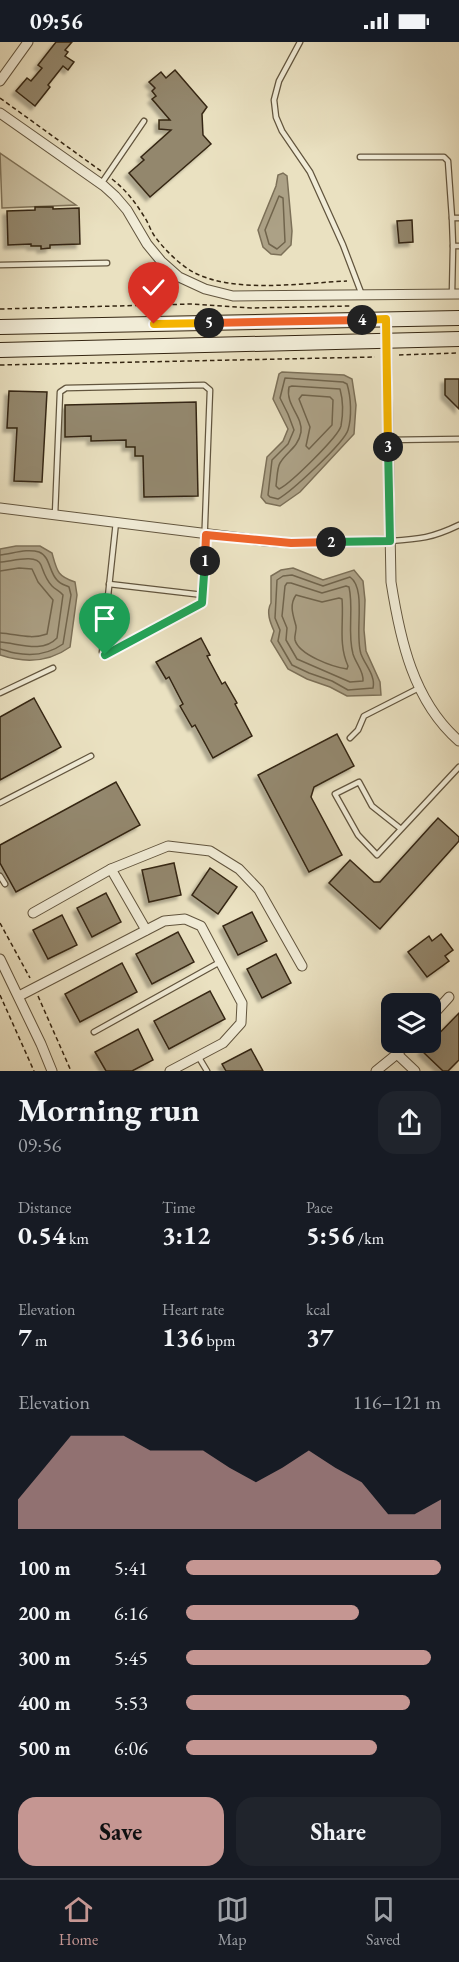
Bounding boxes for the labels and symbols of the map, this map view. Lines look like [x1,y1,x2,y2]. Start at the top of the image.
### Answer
pin [128,262,179,324]
pin: 4 [347,305,377,335]
pin: 5 [194,308,224,338]
pin: 3 [373,432,403,462]
pin: 2 [316,527,346,557]
pin: 1 [190,546,220,576]
pin [79,593,130,655]

